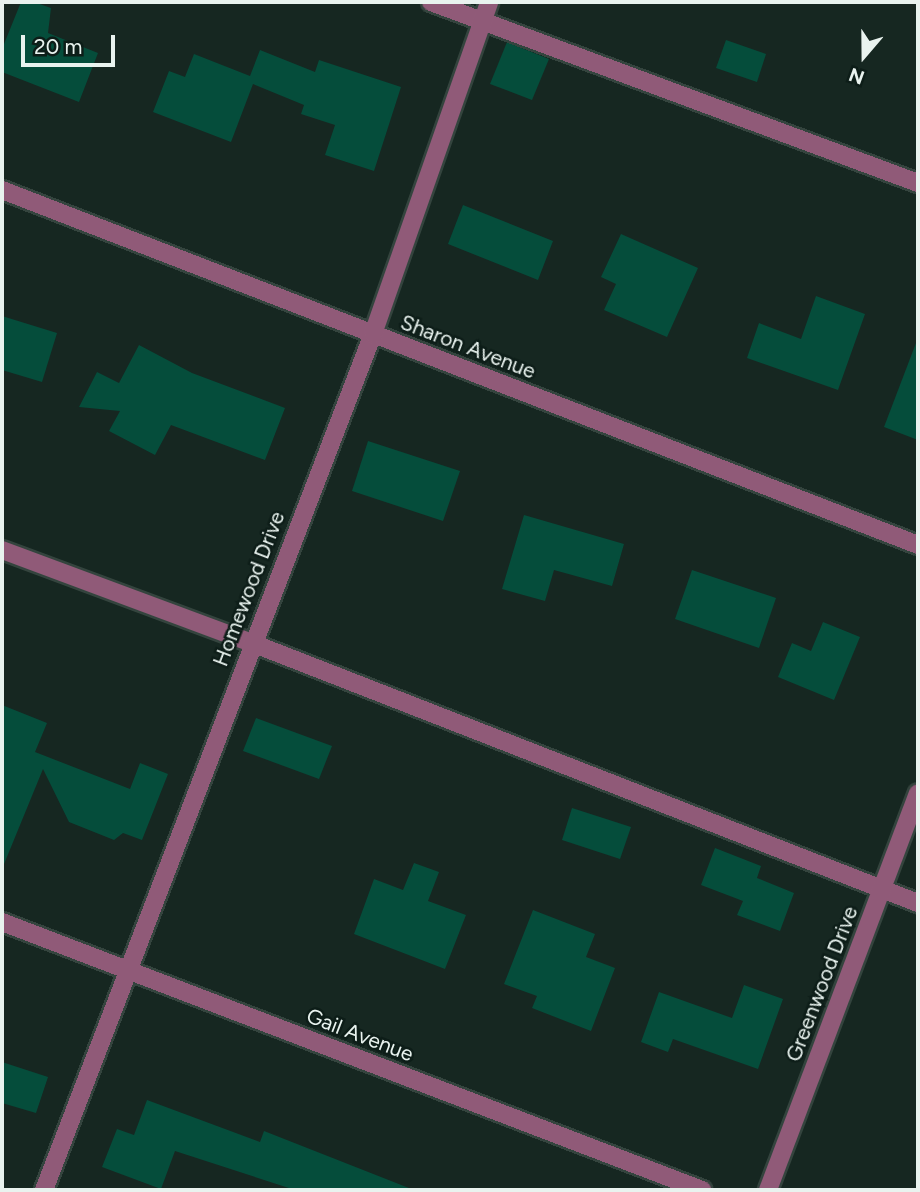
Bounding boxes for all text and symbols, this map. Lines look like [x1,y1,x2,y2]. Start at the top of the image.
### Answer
scale bar [24,21,119,65]
north arrow [829,21,899,91]
text: 20 m [34,34,82,59]
text: N [846,63,867,90]
street label: Sharon Avenue [397,310,539,384]
street label: Homewood Drive [208,508,290,670]
street label: Greenwood Drive [781,903,863,1065]
street label: Gail Avenue [303,1003,417,1067]

